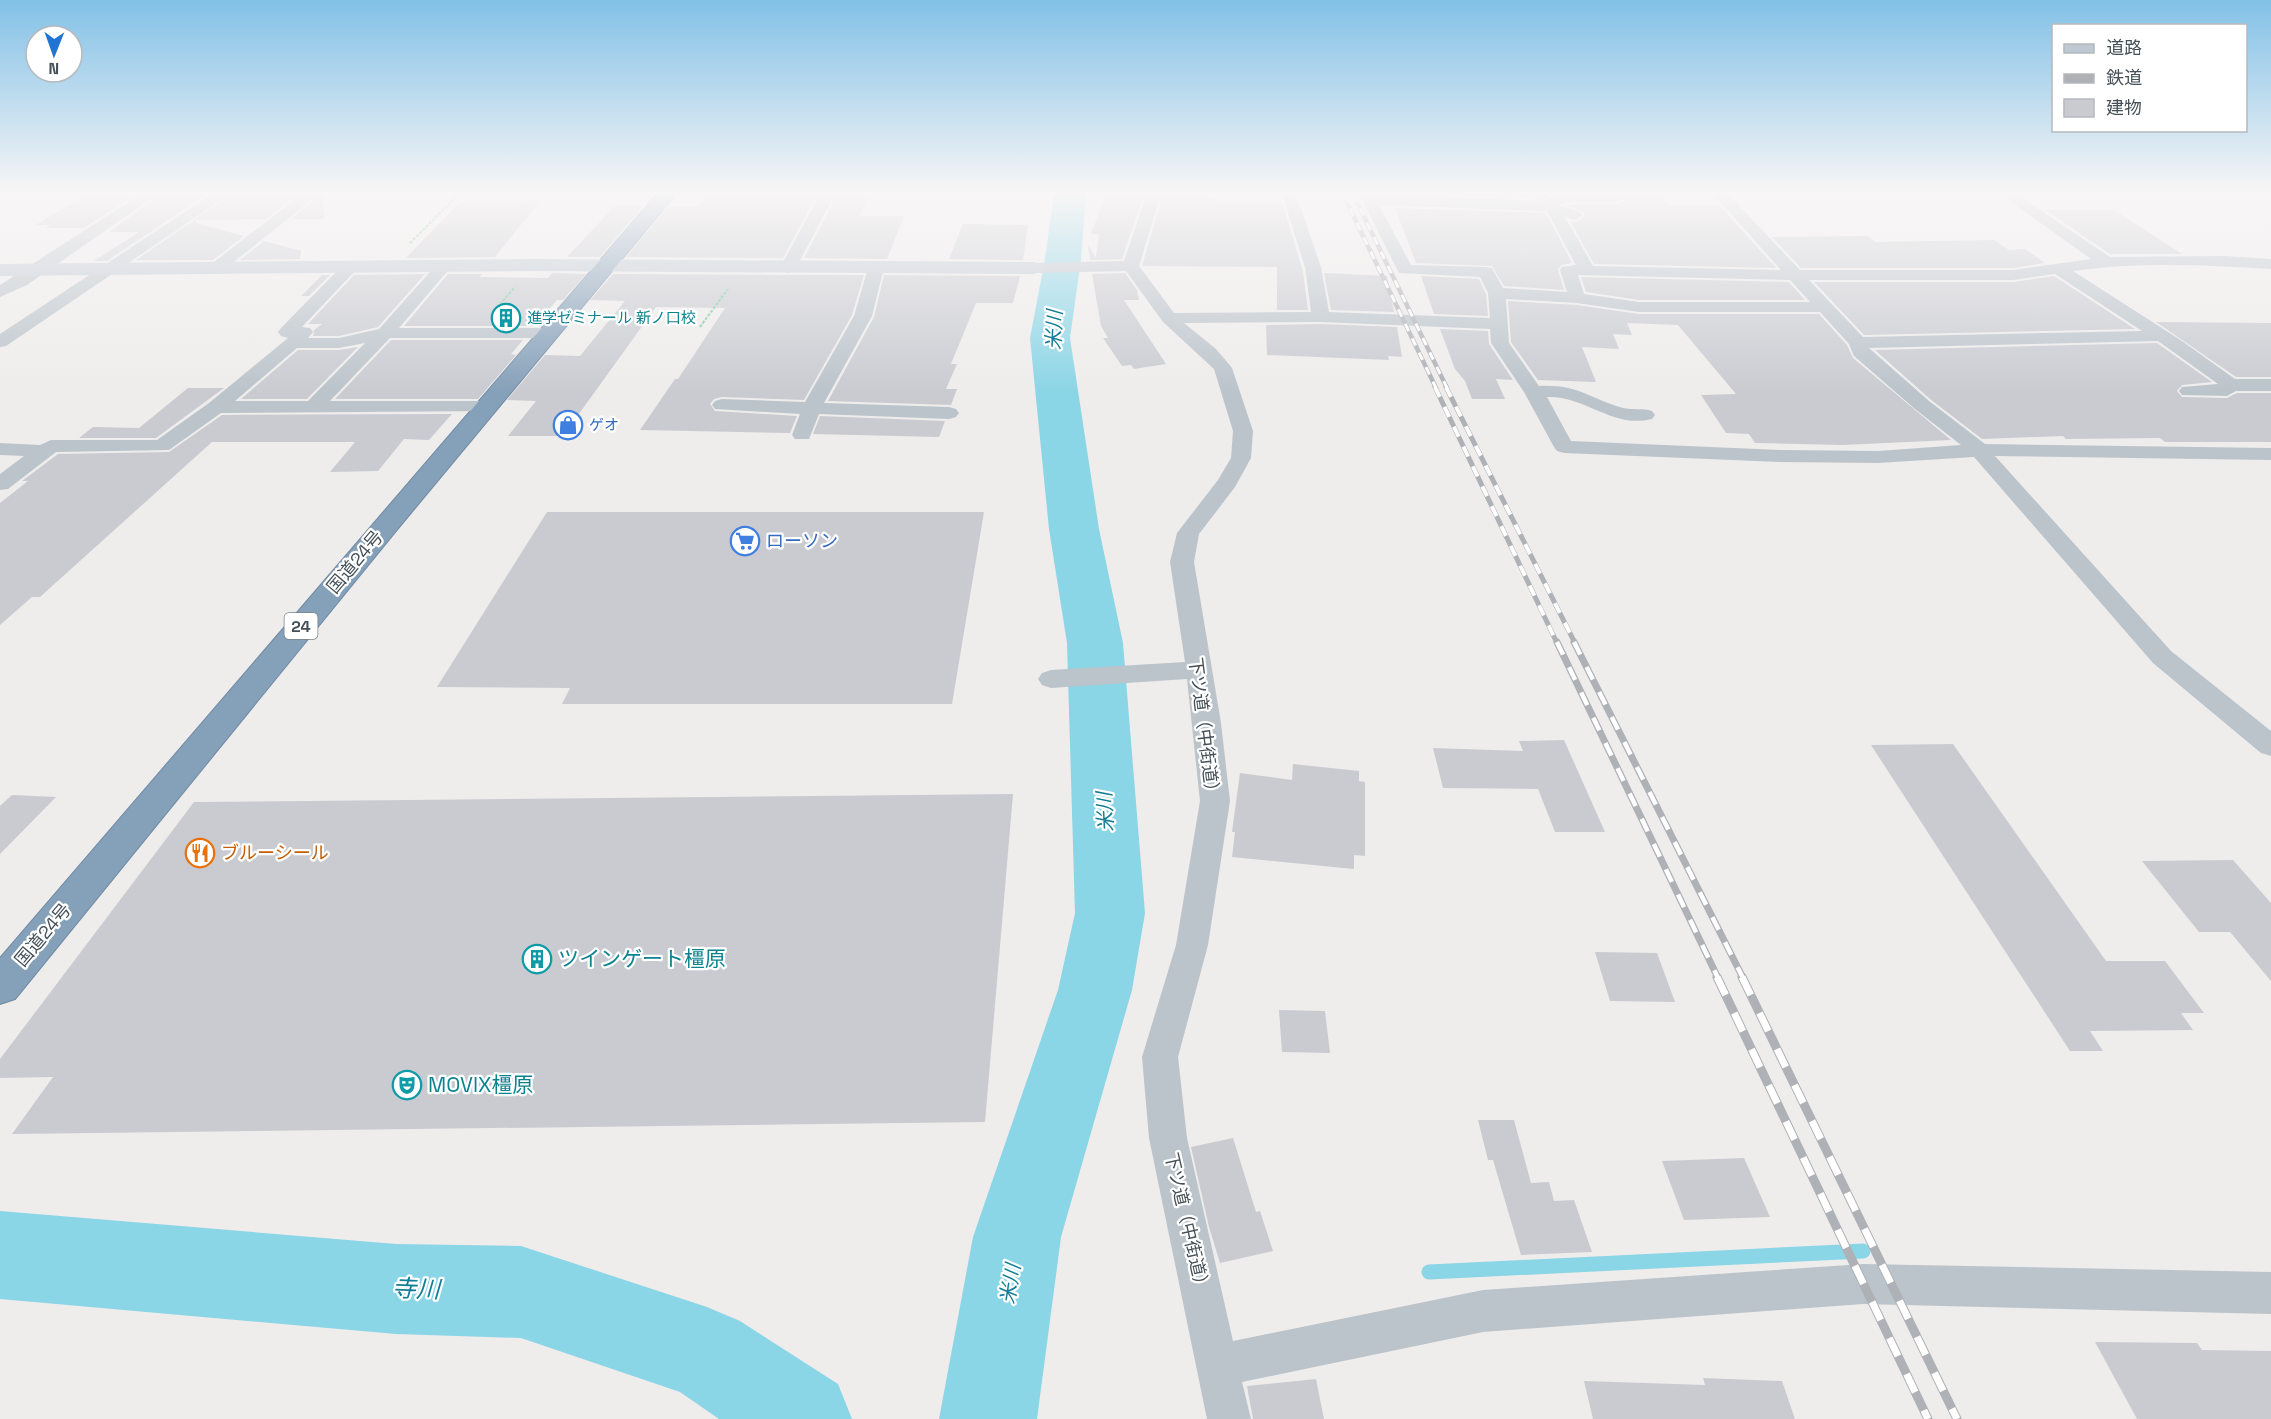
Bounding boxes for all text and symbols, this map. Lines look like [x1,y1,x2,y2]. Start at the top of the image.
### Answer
north arrow [24,24,84,84]
legend [2052,24,2247,132]
text: 道路 [2106,36,2142,59]
text: N [48,58,59,79]
text: 鉄道 [2106,66,2142,89]
text: 建物 [2106,96,2142,119]
building icon: 進学ゼミナール 新ノ口校 [490,302,522,334]
place label: 進学ゼミナール 新ノ口校 [527,308,696,327]
water label: 米川 [1040,308,1068,350]
shop icon: ゲオ [552,409,584,441]
place label: ゲオ [589,415,619,434]
street label: 国道24号 [322,525,388,598]
supermarket icon: ローソン [729,525,761,557]
place label: ローソン [766,529,838,552]
road number: 24 [284,613,318,639]
street label: 下ツ道（中街道） [1184,656,1225,802]
water label: 米川 [1091,789,1119,833]
restaurant icon: ブルーシール [184,837,216,869]
place label: ブルーシール [221,841,329,864]
street label: 国道24号 [10,898,76,971]
building icon: ツインゲート橿原 [521,943,553,975]
place label: ツインゲート橿原 [558,945,726,972]
theatre icon: MOVIX橿原 [391,1069,423,1101]
place label: MOVIX橿原 [428,1071,533,1098]
street label: 下ツ道（中街道） [1160,1150,1215,1296]
water label: 米川 [994,1260,1026,1306]
water label: 寺川 [391,1272,444,1305]

